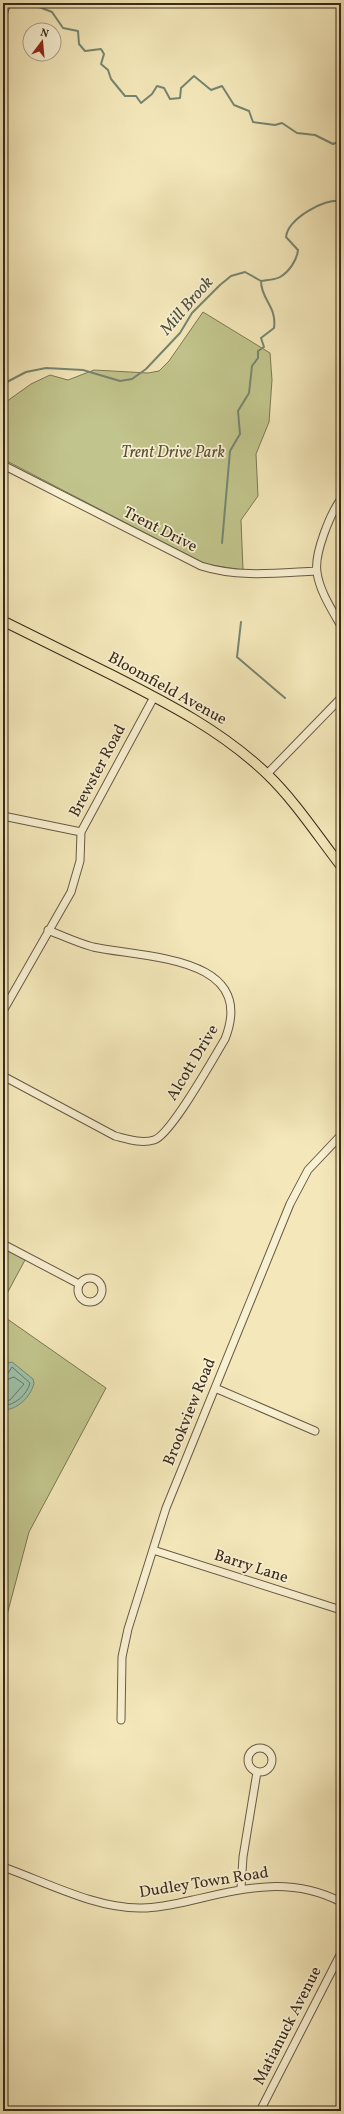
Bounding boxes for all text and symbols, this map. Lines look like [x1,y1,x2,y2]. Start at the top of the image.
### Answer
north arrow [22,22,62,62]
text: N [38,26,50,42]
water label: Mill Brook [154,272,219,341]
park label: Trent Drive Park [121,442,225,464]
street label: Trent Drive [119,502,201,558]
street label: Bloomfield Avenue [104,647,230,731]
street label: Brewster Road [64,721,132,821]
street label: Alcott Drive [162,1021,224,1105]
street label: Brookview Road [158,1355,222,1469]
street label: Barry Lane [211,1545,291,1589]
street label: Dudley Town Road [138,1862,270,1904]
street label: Matianuck Avenue [249,1963,327,2089]

